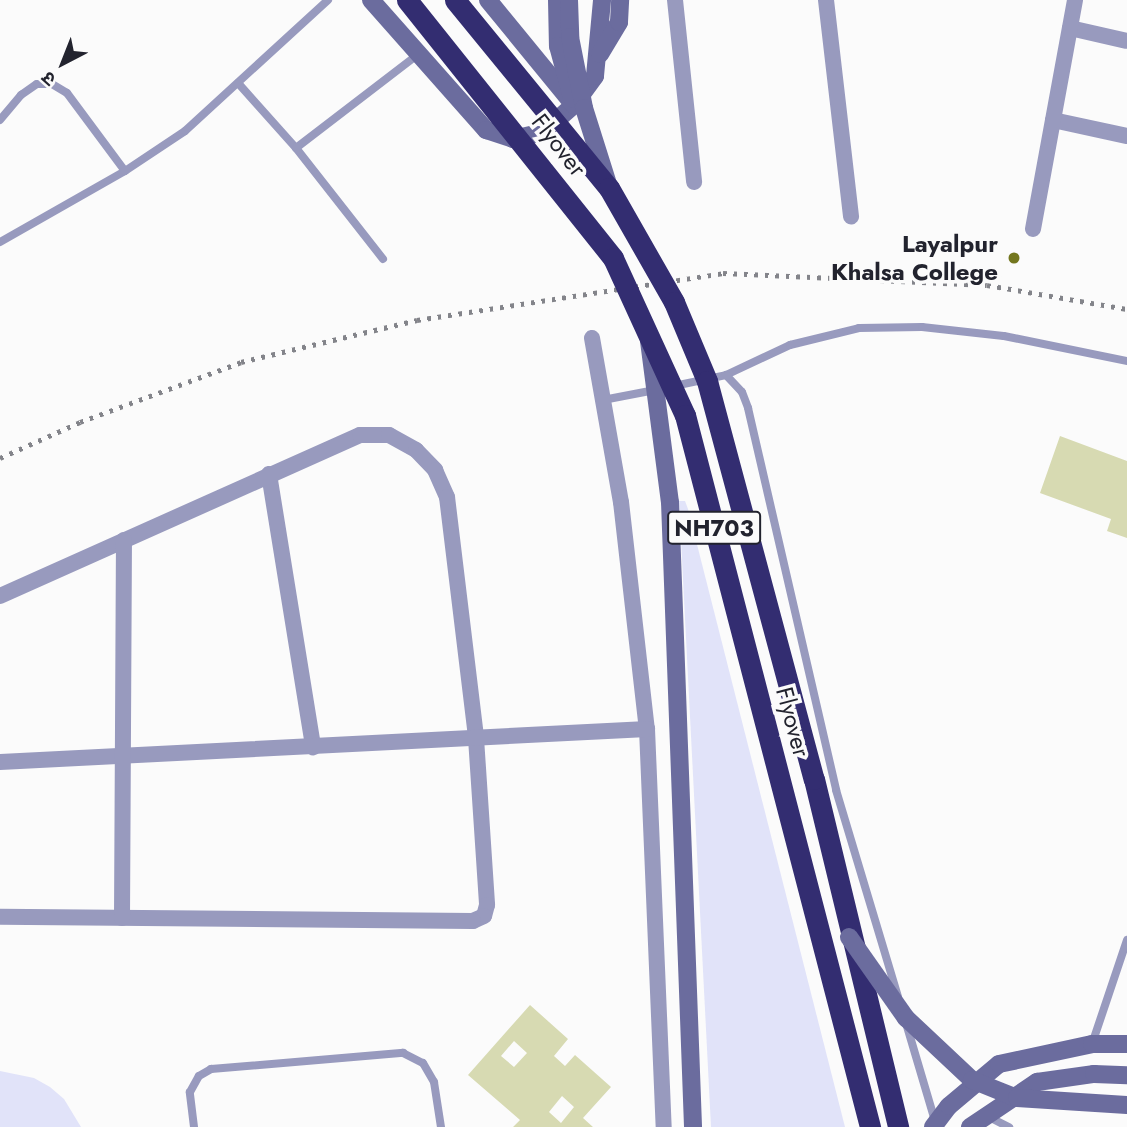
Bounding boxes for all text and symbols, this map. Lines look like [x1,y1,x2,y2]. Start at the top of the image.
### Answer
north arrow [28,28,98,98]
text: उ [35,65,62,93]
street label: Flyover [526,108,592,182]
place label: Layalpur Khalsa College [831,230,998,286]
marker: Layalpur Khalsa College [1004,248,1024,268]
road number: NH703 [667,508,761,548]
street label: Flyover [770,684,816,760]

